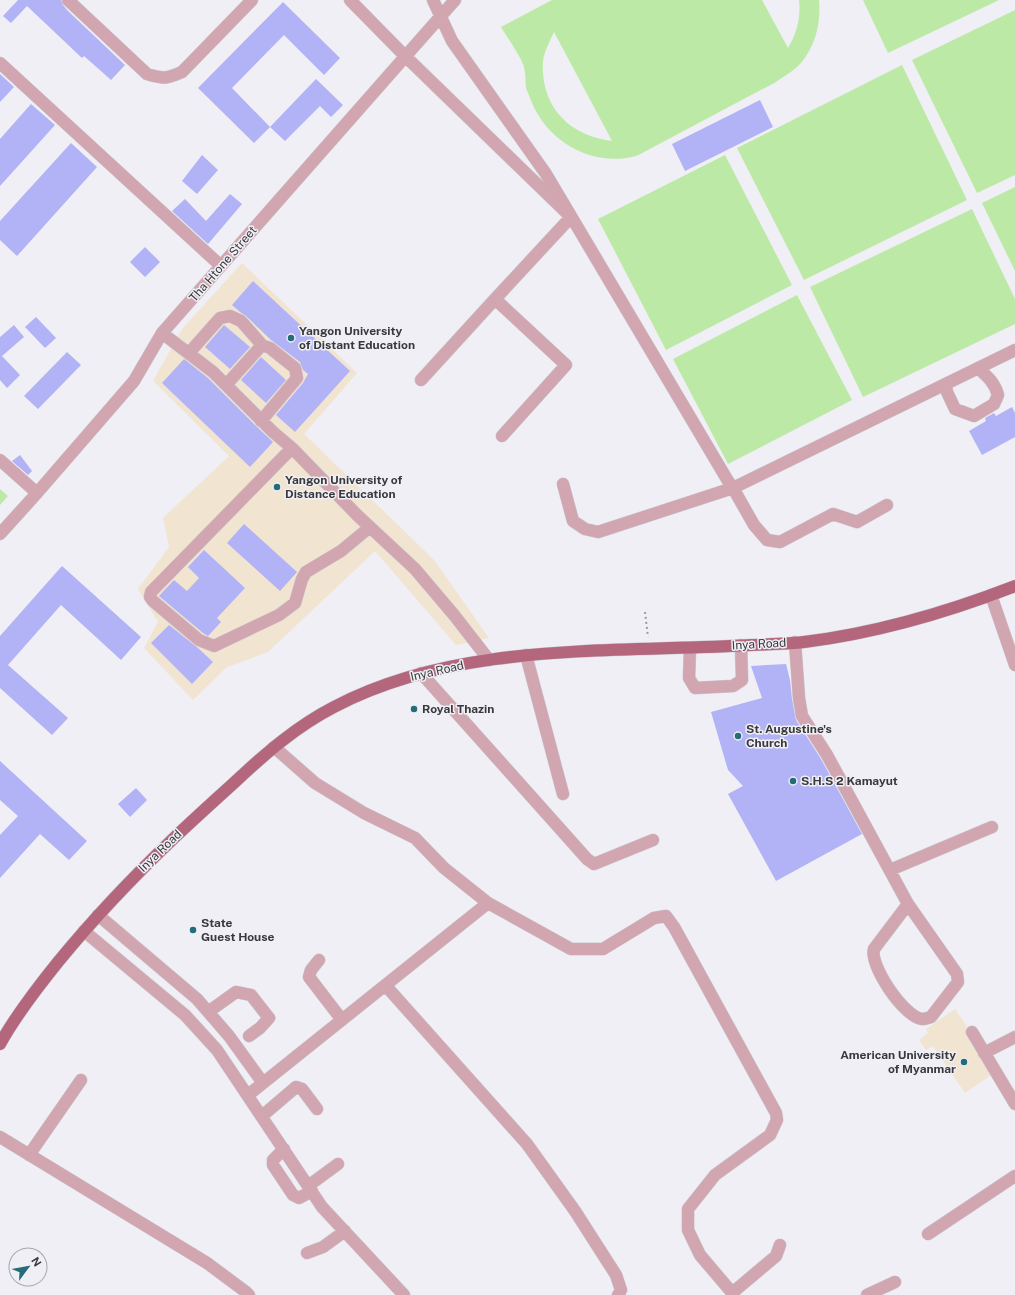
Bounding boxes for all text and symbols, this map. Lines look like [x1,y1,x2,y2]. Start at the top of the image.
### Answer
street label: Tha Htone Street [186,223,260,305]
place label: Yangon University of Distant Education [299,324,415,352]
marker: Yangon University of Distant Education [286,333,296,343]
place label: Yangon University of Distance Education [285,473,403,501]
marker: Yangon University of Distance Education [272,482,282,492]
street label: Inya Road [731,636,787,652]
street label: Inya Road [409,658,465,684]
place label: Royal Thazin [422,702,494,716]
marker: Royal Thazin [409,704,419,714]
place label: St. Augustine's Church [746,722,832,750]
marker: St. Augustine's Church [733,731,743,741]
place label: S.H.S 2 Kamayut [801,774,898,788]
marker: S.H.S 2 Kamayut [788,776,798,786]
street label: Inya Road [136,827,184,875]
place label: State Guest House [201,916,275,944]
marker: State Guest House [188,925,198,935]
place label: American University of Myanmar [840,1048,956,1076]
marker: American University of Myanmar [959,1057,969,1067]
north arrow [8,1247,48,1287]
text: N [29,1255,44,1269]

